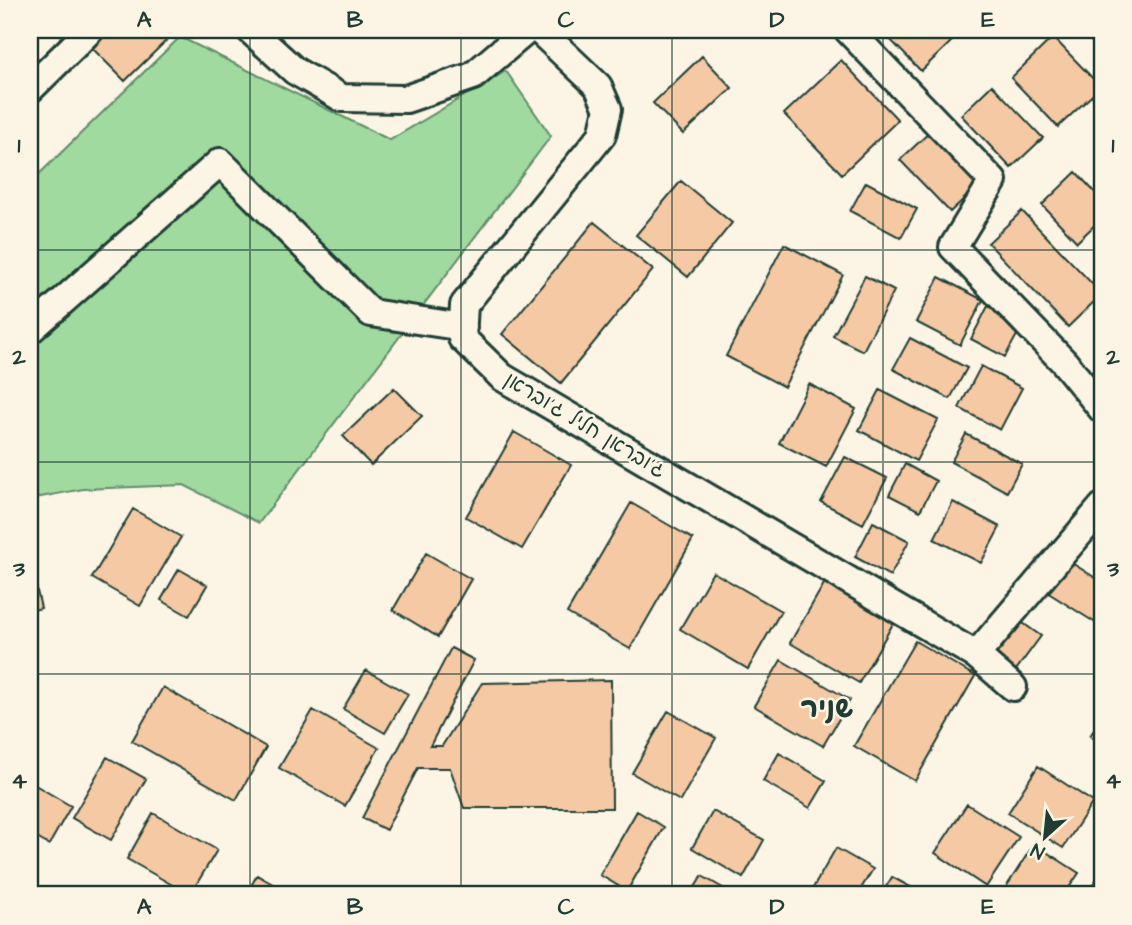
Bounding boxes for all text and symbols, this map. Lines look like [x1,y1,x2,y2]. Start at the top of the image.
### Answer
text: A [137,4,152,36]
text: B [347,4,364,36]
text: C [558,4,575,36]
text: D [770,4,785,36]
text: E [981,4,995,36]
text: 1 [18,129,21,161]
text: 1 [1112,129,1115,161]
text: 2 [11,341,26,373]
text: 2 [1105,341,1120,373]
street label: ג'ובראן חליל ג'ובראן [499,365,671,485]
text: 3 [12,553,25,585]
text: 3 [1106,553,1119,585]
district label: שניר [801,689,853,728]
text: 4 [11,765,27,797]
text: 4 [1105,765,1121,797]
north arrow [1010,802,1080,872]
text: N [1026,836,1049,866]
text: A [137,891,152,923]
text: B [347,891,364,923]
text: C [558,891,575,923]
text: D [770,891,785,923]
text: E [981,891,995,923]

